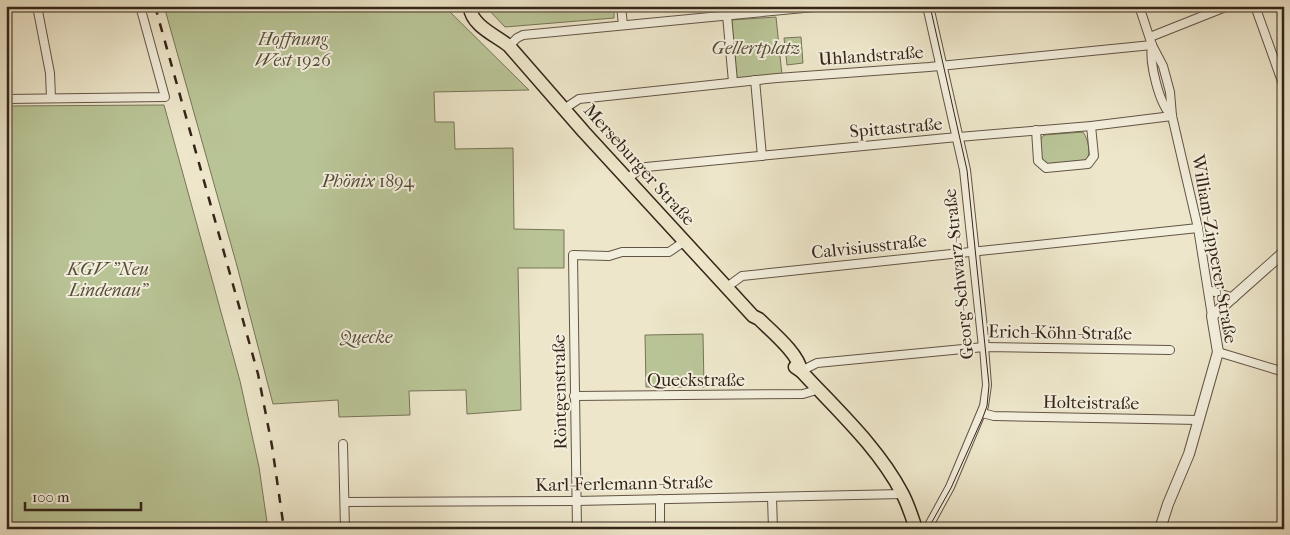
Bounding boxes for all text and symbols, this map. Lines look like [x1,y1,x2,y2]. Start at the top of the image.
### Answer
park label: Hoffnung West 1926 [255,29,331,71]
park label: Gellertplatz [712,38,800,59]
street label: Uhlandstraße [818,42,924,70]
street label: Merseburger Straße [579,100,699,230]
street label: Spittastraße [849,113,943,143]
street label: William-Zipperer-Straße [1187,152,1241,345]
park label: Phönix 1894 [321,171,415,192]
street label: Georg-Schwarz-Straße [940,187,978,360]
street label: Calvisiusstraße [810,230,928,264]
park label: KGV "Neu Lindenau" [65,259,149,301]
street label: Erich-Köhn-Straße [988,321,1132,345]
park label: Quecke [339,327,393,348]
street label: Röntgenstraße [548,334,572,450]
street label: Queckstraße [647,370,745,391]
street label: Holteistraße [1043,392,1139,414]
street label: Karl-Ferlemann-Straße [535,472,713,496]
scale bar [25,480,141,512]
text: 100 m [32,488,70,506]

